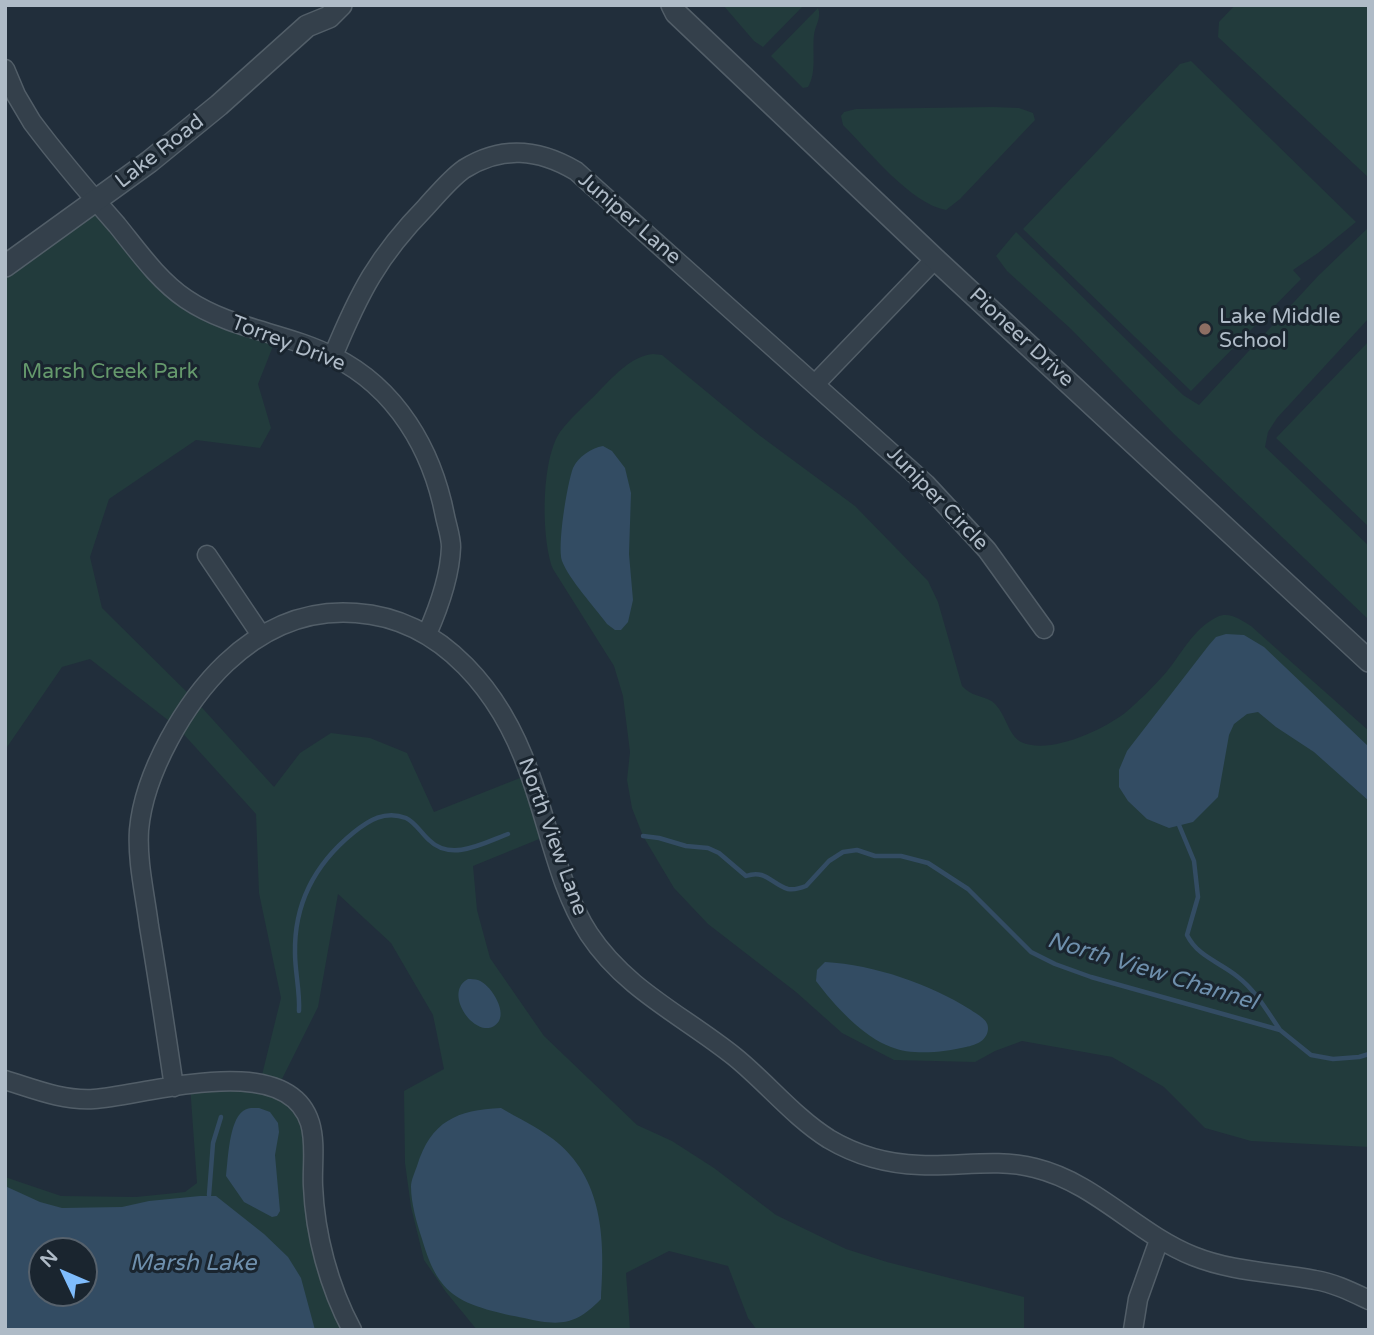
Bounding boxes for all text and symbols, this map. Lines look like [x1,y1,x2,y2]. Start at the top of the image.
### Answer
street label: Lake Road [111,110,209,194]
street label: Juniper Lane [573,168,685,270]
street label: Pioneer Drive [964,283,1078,393]
place label: Lake Middle School [1219,304,1340,354]
street label: Torrey Drive [227,311,349,377]
marker: Lake Middle School [1197,321,1213,337]
park label: Marsh Creek Park [22,359,198,385]
street label: Juniper Circle [881,442,993,556]
street label: North View Lane [512,755,592,919]
water label: North View Channel [1044,927,1260,1017]
north arrow [28,1237,98,1307]
text: N [36,1246,63,1272]
water label: Marsh Lake [130,1250,256,1278]

